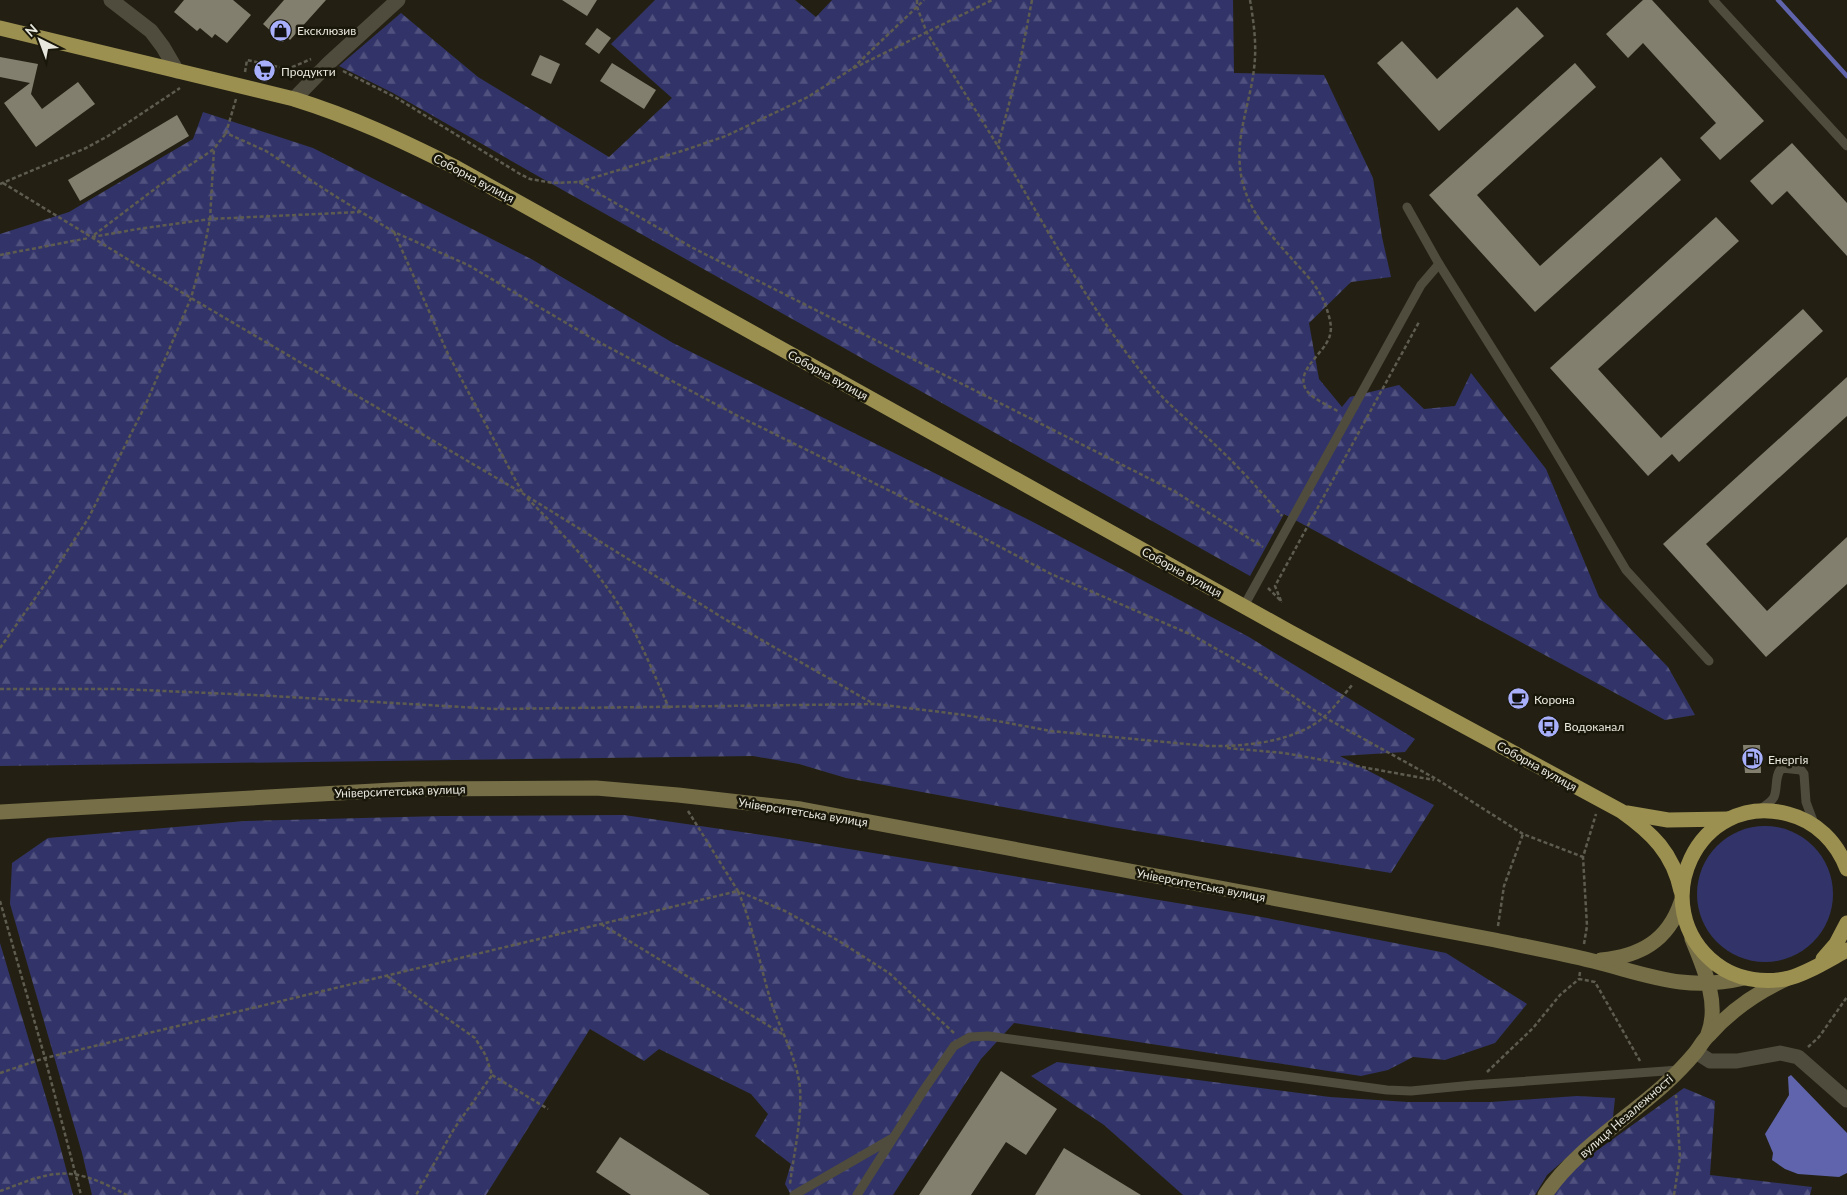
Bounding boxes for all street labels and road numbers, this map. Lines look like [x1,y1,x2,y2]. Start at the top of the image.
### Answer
street label: Соборна вулиця [431,150,517,206]
street label: Соборна вулиця [785,347,871,403]
street label: Соборна вулиця [1139,544,1225,600]
street label: Соборна вулиця [1494,738,1580,794]
street label: Університетська вулиця [334,781,466,801]
street label: Університетська вулиця [737,794,869,830]
street label: Університетська вулиця [1135,865,1267,905]
street label: вулиця Незалежності [1576,1071,1676,1161]

